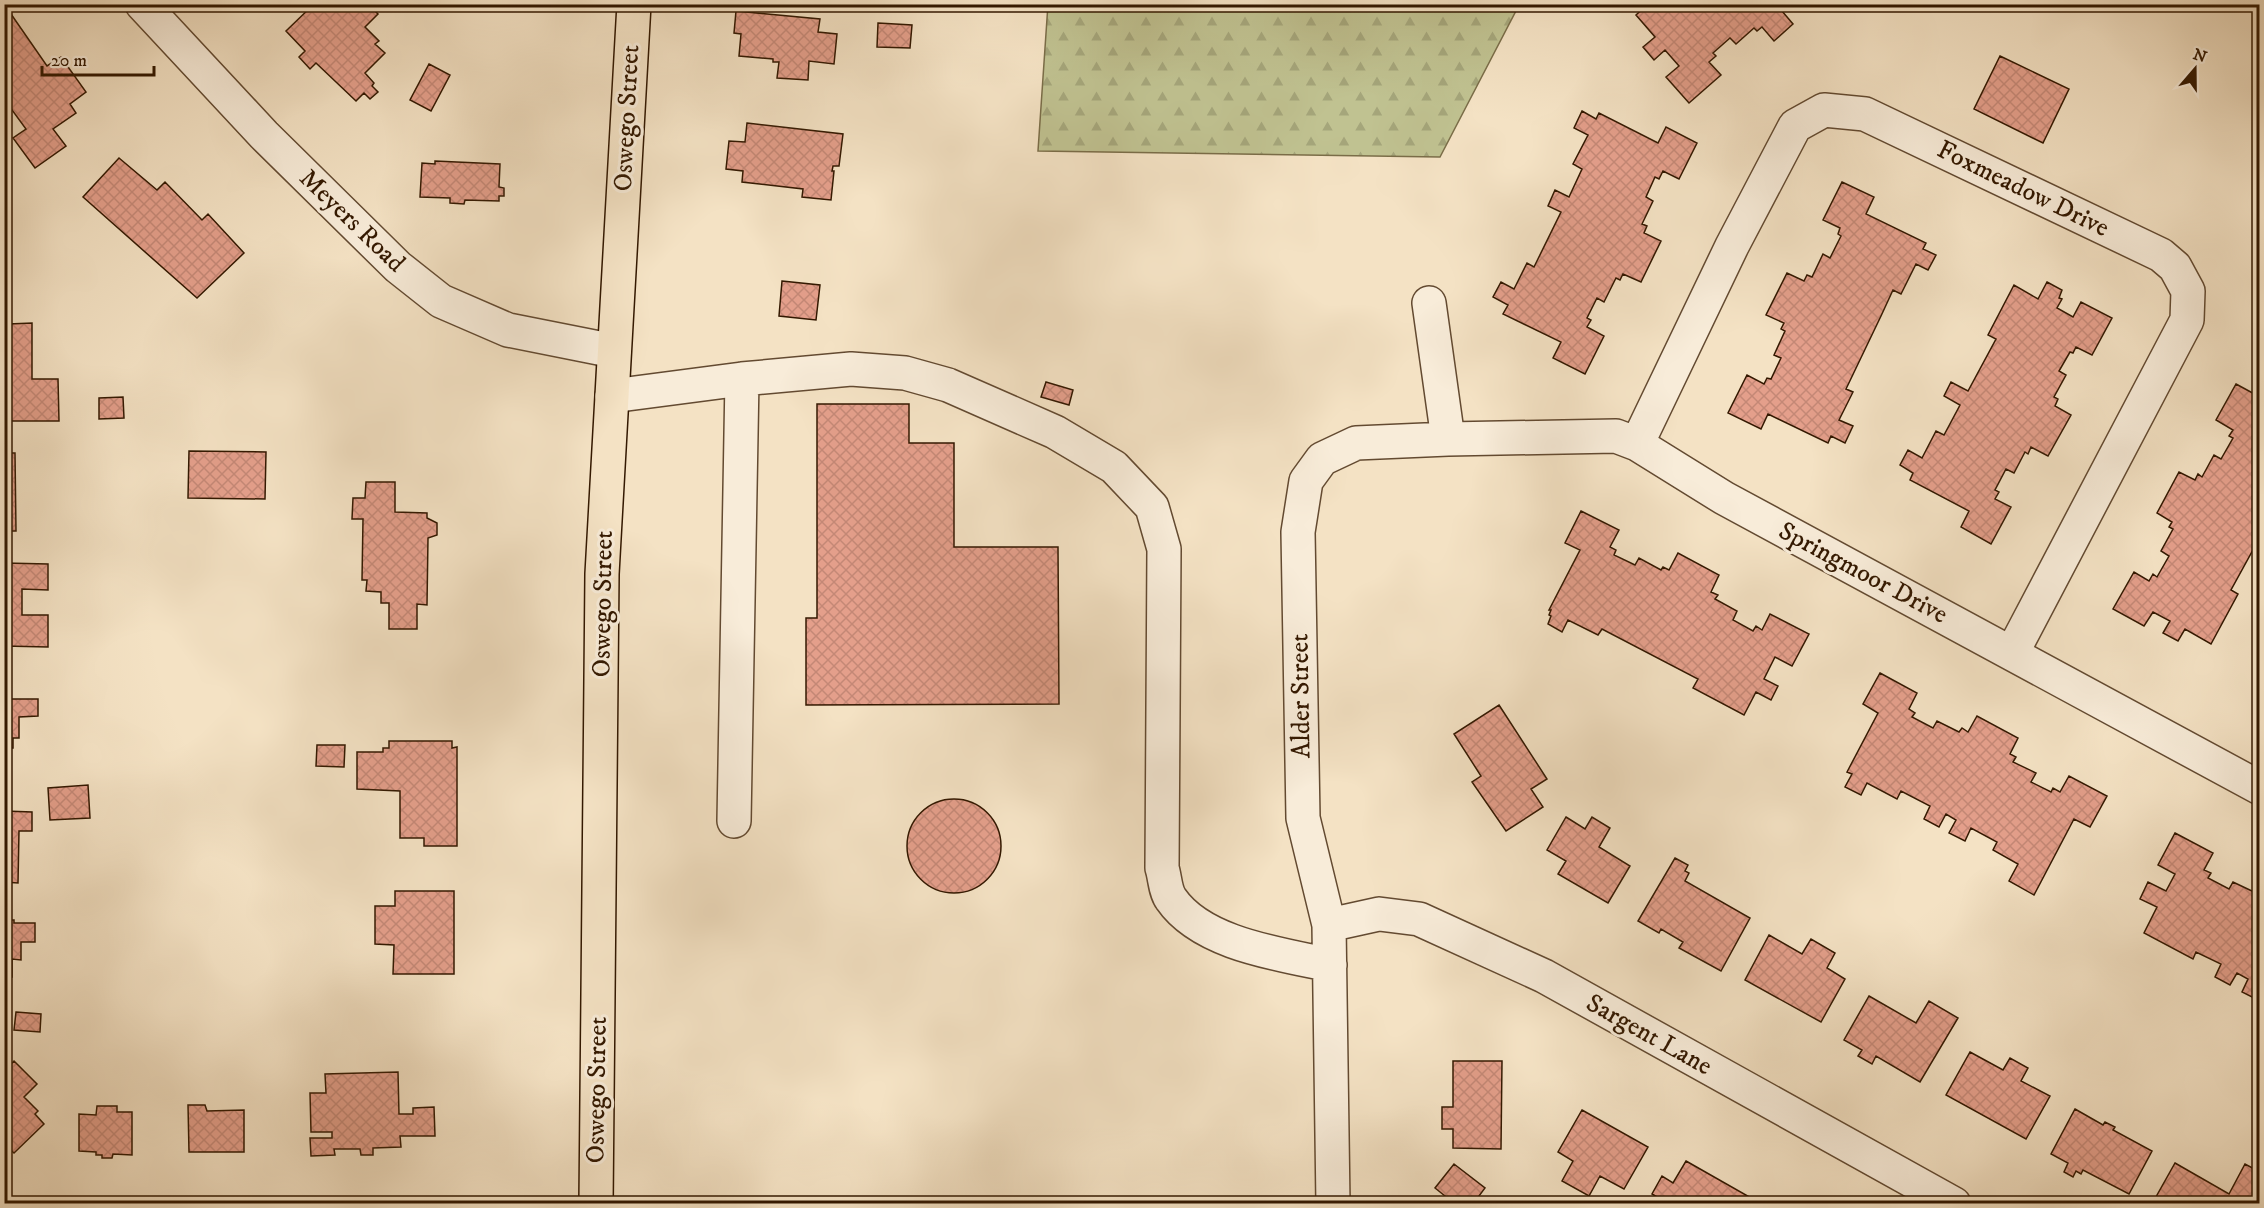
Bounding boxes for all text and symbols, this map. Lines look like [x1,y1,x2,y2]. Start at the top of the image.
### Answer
scale bar [42,39,154,77]
north arrow [2165,39,2225,99]
street label: Oswego Street [607,44,647,192]
text: N [2190,44,2209,67]
text: 20 m [51,50,87,72]
street label: Foxmeadow Drive [1932,133,2114,245]
street label: Meyers Road [292,162,412,280]
street label: Springmoor Drive [1773,515,1953,631]
street label: Oswego Street [585,530,621,678]
street label: Alder Street [1283,633,1319,759]
street label: Sargent Lane [1580,987,1718,1083]
street label: Oswego Street [579,1016,615,1164]

